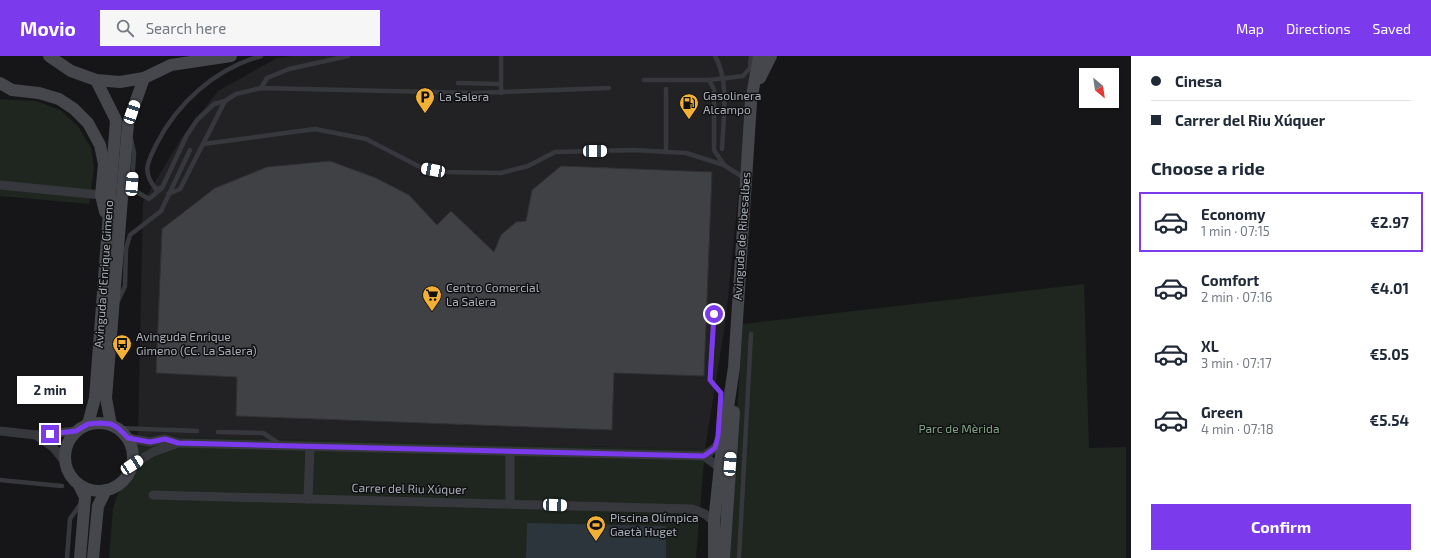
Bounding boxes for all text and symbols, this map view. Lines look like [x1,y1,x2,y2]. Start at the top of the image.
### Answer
search box [100,10,380,46]
text: Movio [20,17,76,40]
icon: search [114,17,136,39]
text: Search here [146,19,226,37]
text: Map [1236,20,1264,37]
text: Directions [1286,20,1351,37]
text: Saved [1373,20,1411,37]
north arrow [1079,68,1119,108]
map controls [1079,68,1119,108]
text: Cinesa [1175,72,1222,90]
parking icon: La Salera [414,86,436,114]
place label: Gasolinera Alcampo [703,88,761,116]
place label: La Salera [439,89,489,103]
fuel station icon: Gasolinera Alcampo [678,92,700,120]
car [122,99,142,125]
text: Carrer del Riu Xúquer [1175,111,1325,129]
car [583,145,607,157]
text: Choose a ride [1151,157,1265,179]
car [420,162,446,178]
street label: Avinguda de Ribesalbes [730,171,752,301]
car [125,172,139,196]
street label: Avinguda d'Enrique Gimeno [91,199,115,348]
icon: car [1153,204,1189,240]
text: Economy [1201,205,1266,223]
text: €2.97 [1370,213,1409,231]
text: 1 min · 07:15 [1201,223,1270,239]
icon: car [1153,270,1189,306]
text: Comfort [1201,271,1259,289]
text: €4.01 [1370,279,1409,297]
place label: Centro Comercial La Salera [446,280,540,308]
supermarket icon: Centro Comercial La Salera [421,284,443,312]
text: 2 min · 07:16 [1201,289,1272,305]
route start [705,305,723,323]
place label: Avinguda Enrique Gimeno (CC. La Salera) [136,329,257,357]
bus stop icon: Avinguda Enrique Gimeno (CC. La Salera) [111,333,133,361]
icon: car [1153,336,1189,372]
text: XL [1201,337,1219,355]
text: €5.05 [1370,345,1409,363]
text: 3 min · 07:17 [1201,355,1272,371]
callout: 2 min [17,376,83,404]
text: 2 min [33,382,67,398]
icon: car [1153,402,1189,438]
text: Green [1201,403,1243,421]
text: €5.54 [1370,411,1409,429]
park label: Parc de Mèrida [918,421,1000,435]
text: 4 min · 07:18 [1201,421,1274,437]
route end [41,425,59,443]
car [723,452,737,476]
car [119,453,145,477]
street label: Carrer del Riu Xúquer [352,480,467,496]
car [543,499,567,511]
button: Confirm [1151,504,1411,550]
place label: Piscina Olímpica Gaetà Huget [610,510,699,538]
sports icon: Piscina Olímpica Gaetà Huget [585,514,607,542]

